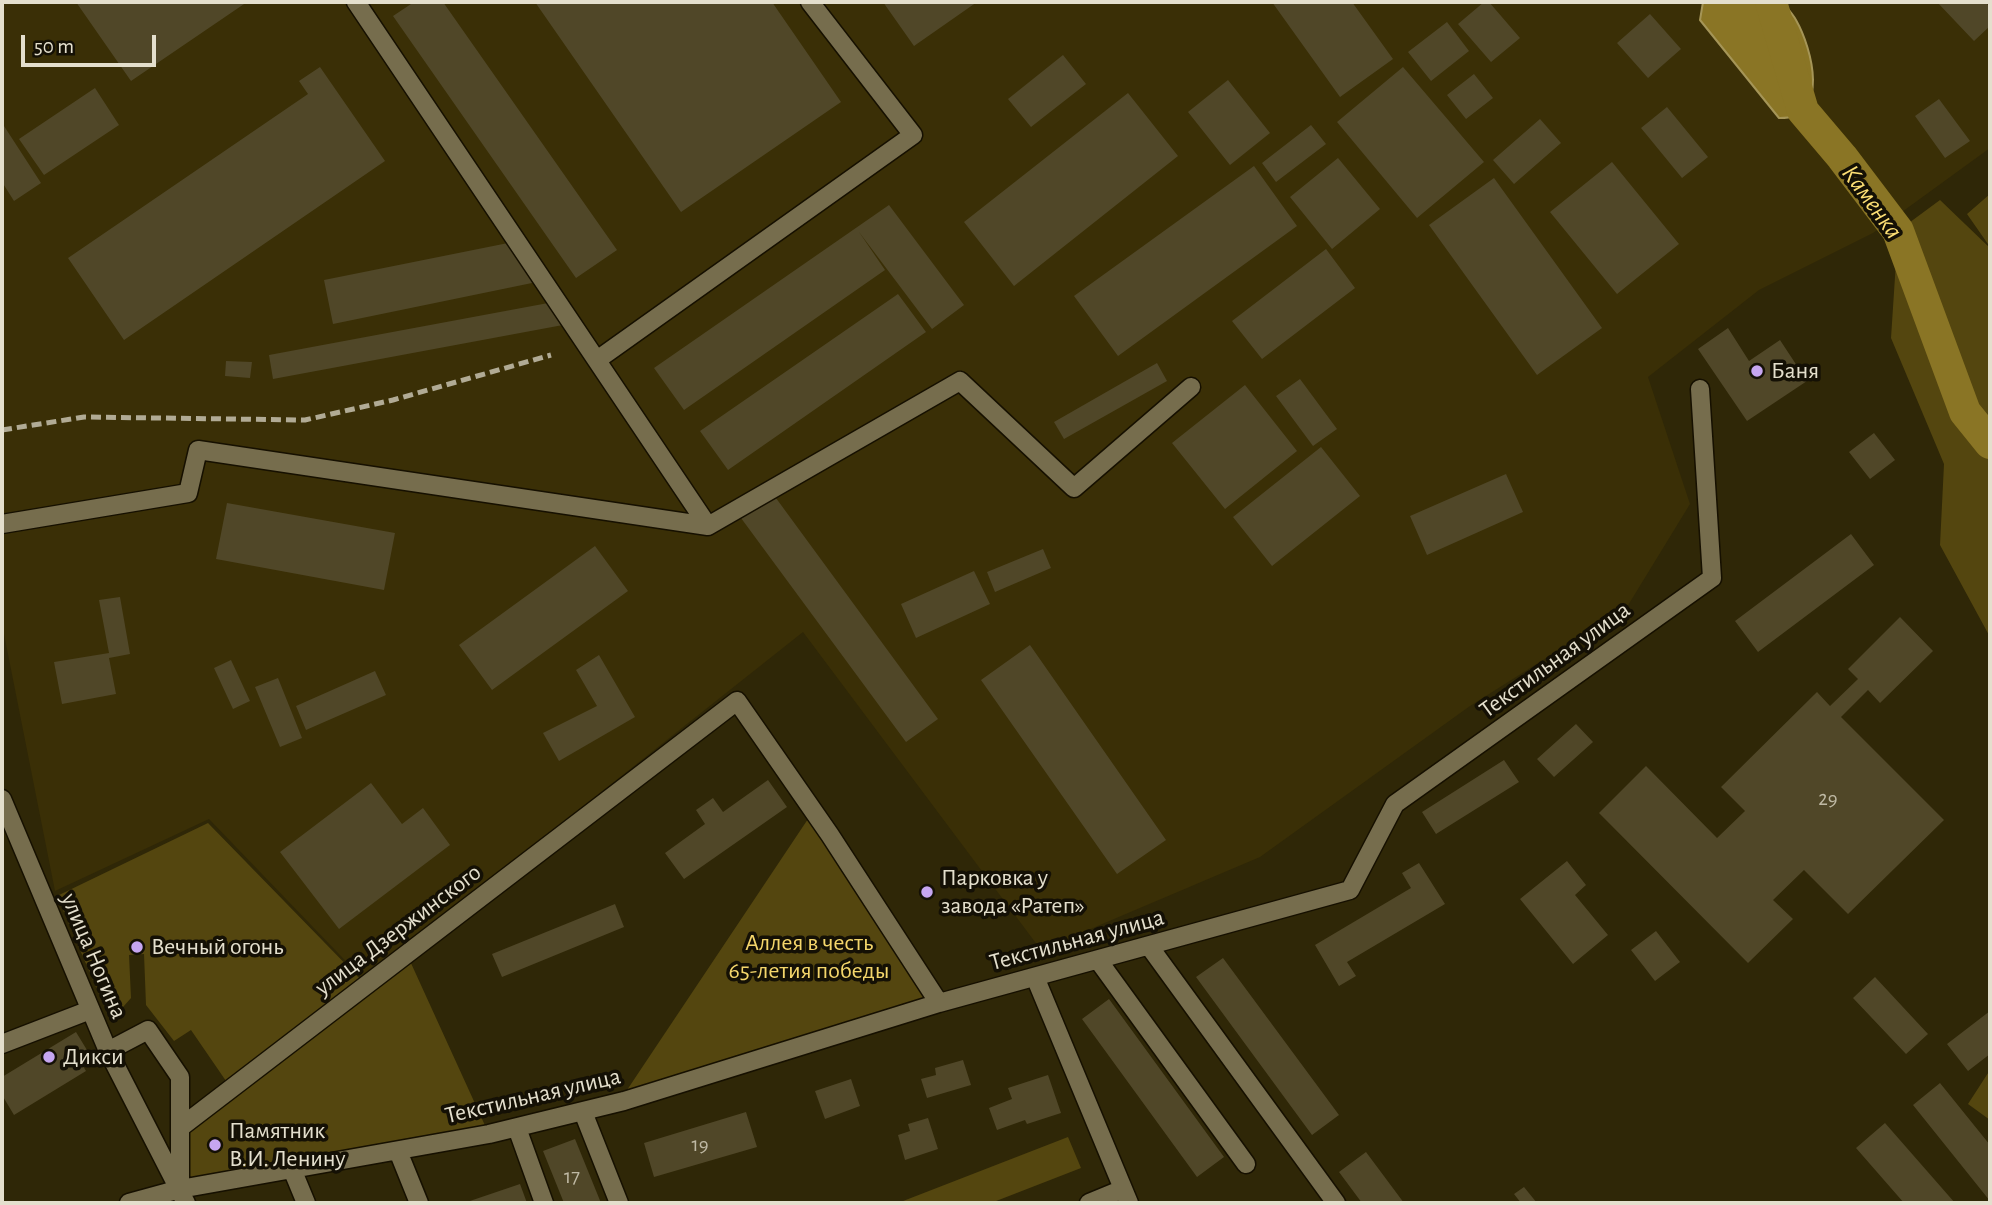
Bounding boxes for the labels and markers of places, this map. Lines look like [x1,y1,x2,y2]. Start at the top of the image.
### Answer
place label: Баня [1771,357,1819,385]
marker: Баня [1749,363,1765,379]
place label: Парковка у завода «Ратеп» [941,864,1085,920]
marker: Парковка у завода «Ратеп» [919,884,935,900]
place label: Вечный огонь [151,933,283,961]
marker: Вечный огонь [129,939,145,955]
place label: Дикси [63,1043,124,1071]
marker: Дикси [41,1049,57,1065]
place label: Памятник В.И. Ленину [229,1117,345,1173]
marker: Памятник В.И. Ленину [207,1137,223,1153]

